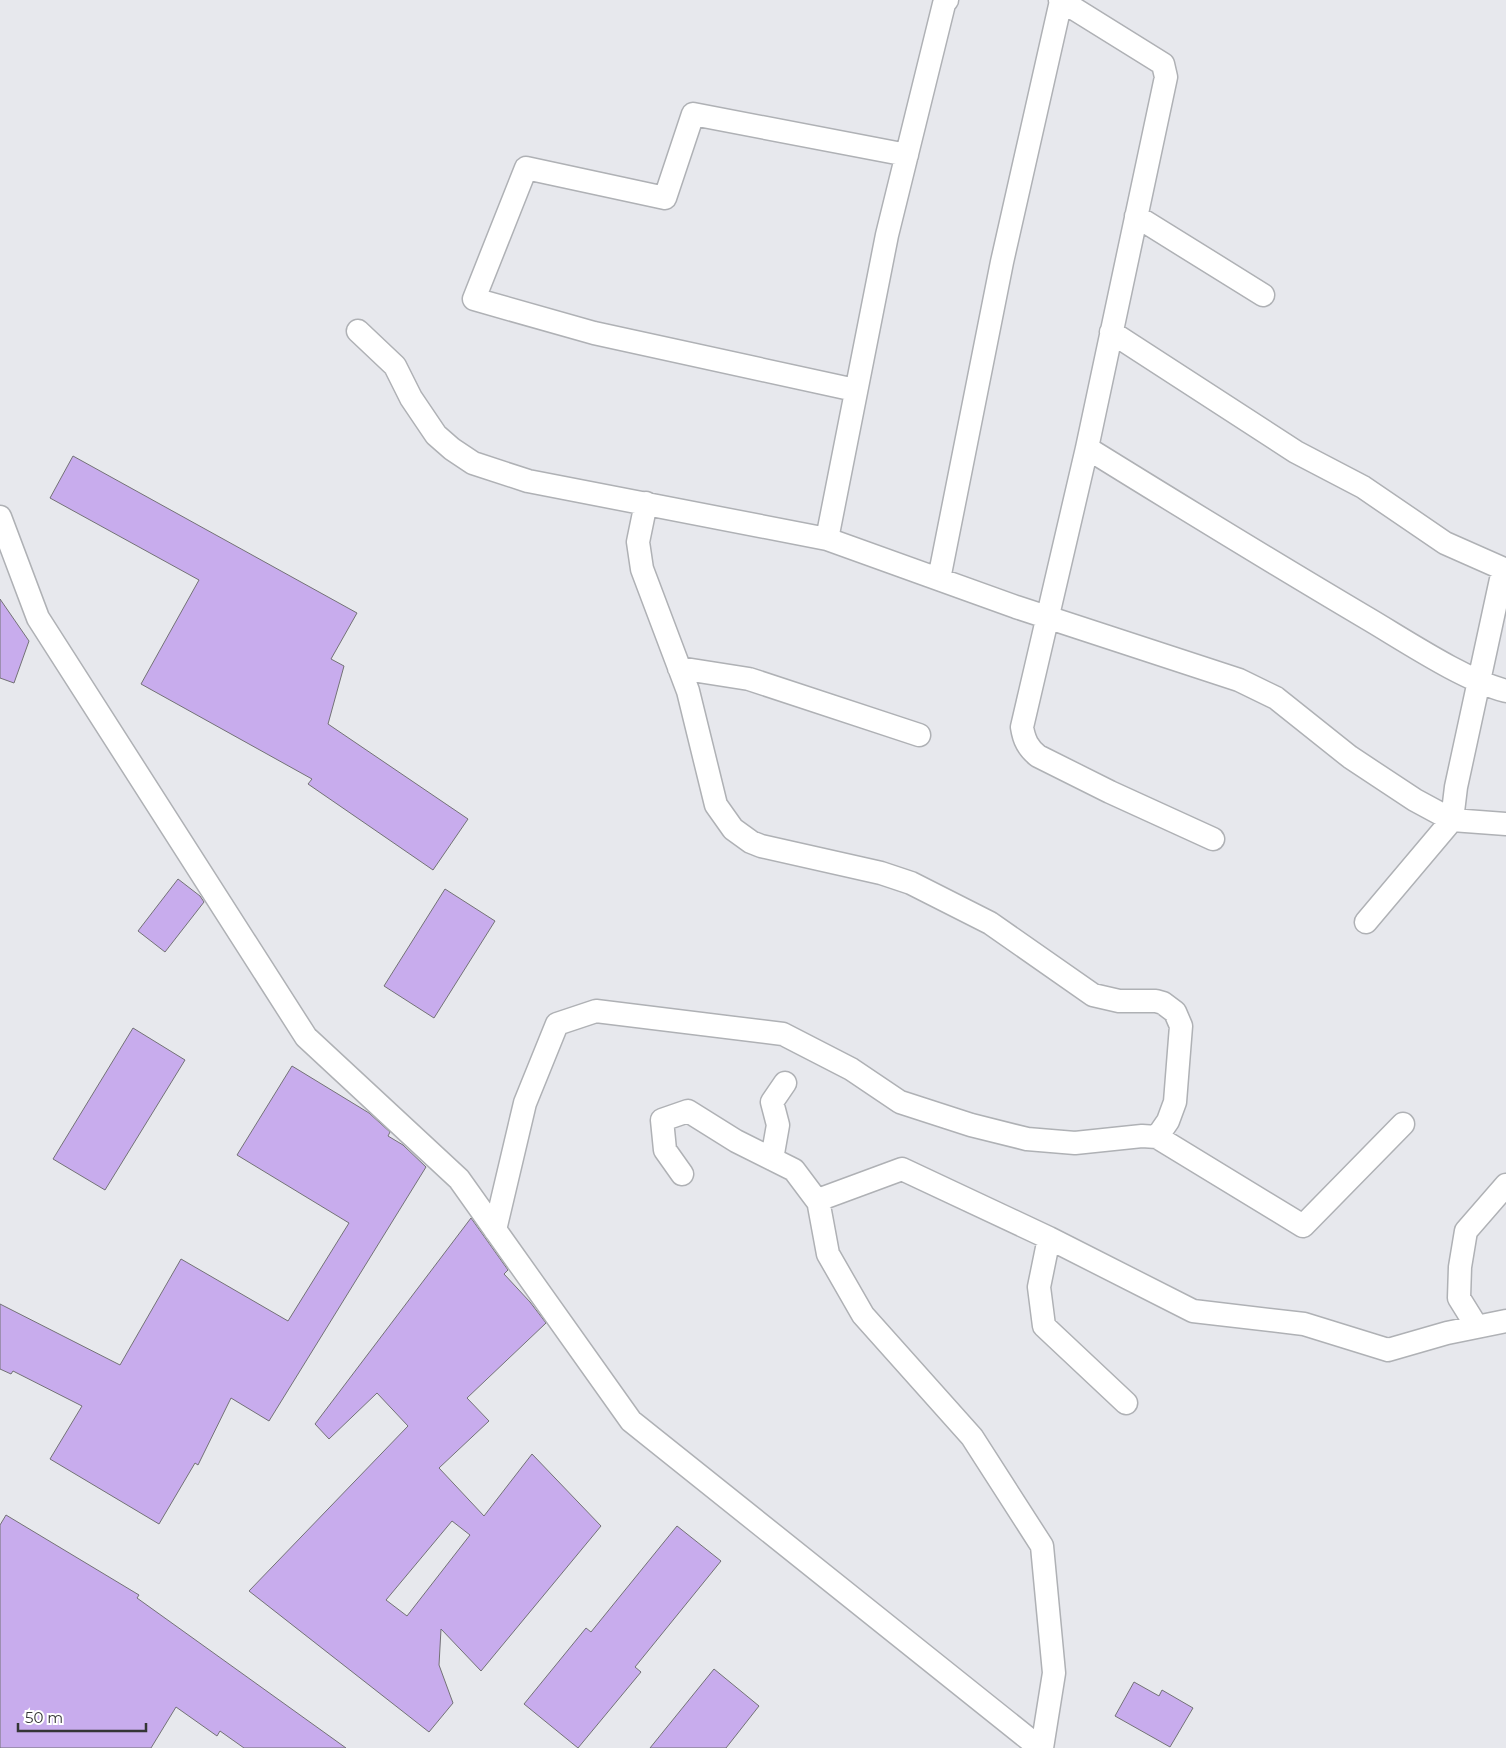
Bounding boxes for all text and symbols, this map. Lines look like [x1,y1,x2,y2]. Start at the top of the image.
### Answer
scale bar [18,1700,145,1732]
text: 50 m [25,1708,63,1727]

